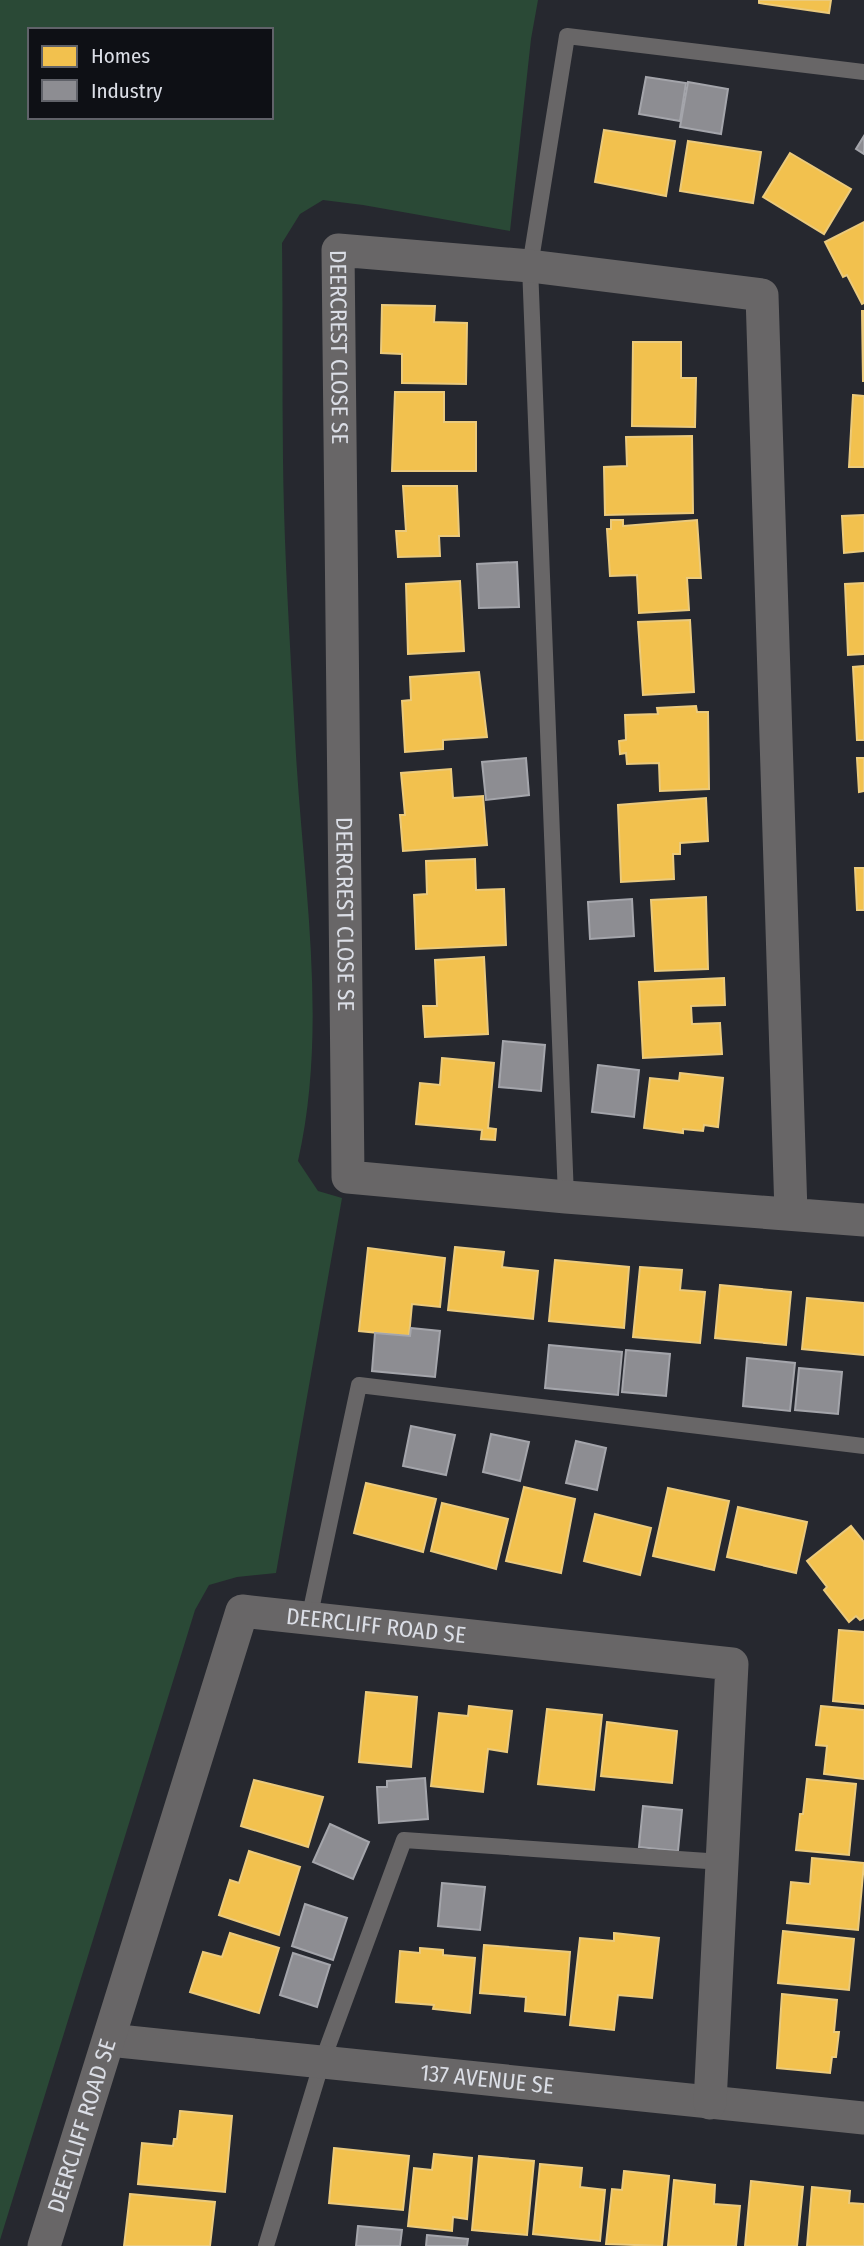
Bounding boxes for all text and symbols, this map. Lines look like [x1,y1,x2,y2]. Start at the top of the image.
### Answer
legend [28,28,273,119]
text: Homes [91,43,150,69]
text: Industry [91,78,163,104]
street label: DEERCREST CLOSE SE [324,250,354,444]
street label: DEERCREST CLOSE SE [330,817,360,1011]
street label: DEERCLIFF ROAD SE [285,1602,467,1649]
street label: DEERCLIFF ROAD SE [41,2035,122,2216]
street label: 137 AVENUE SE [419,2058,555,2100]

